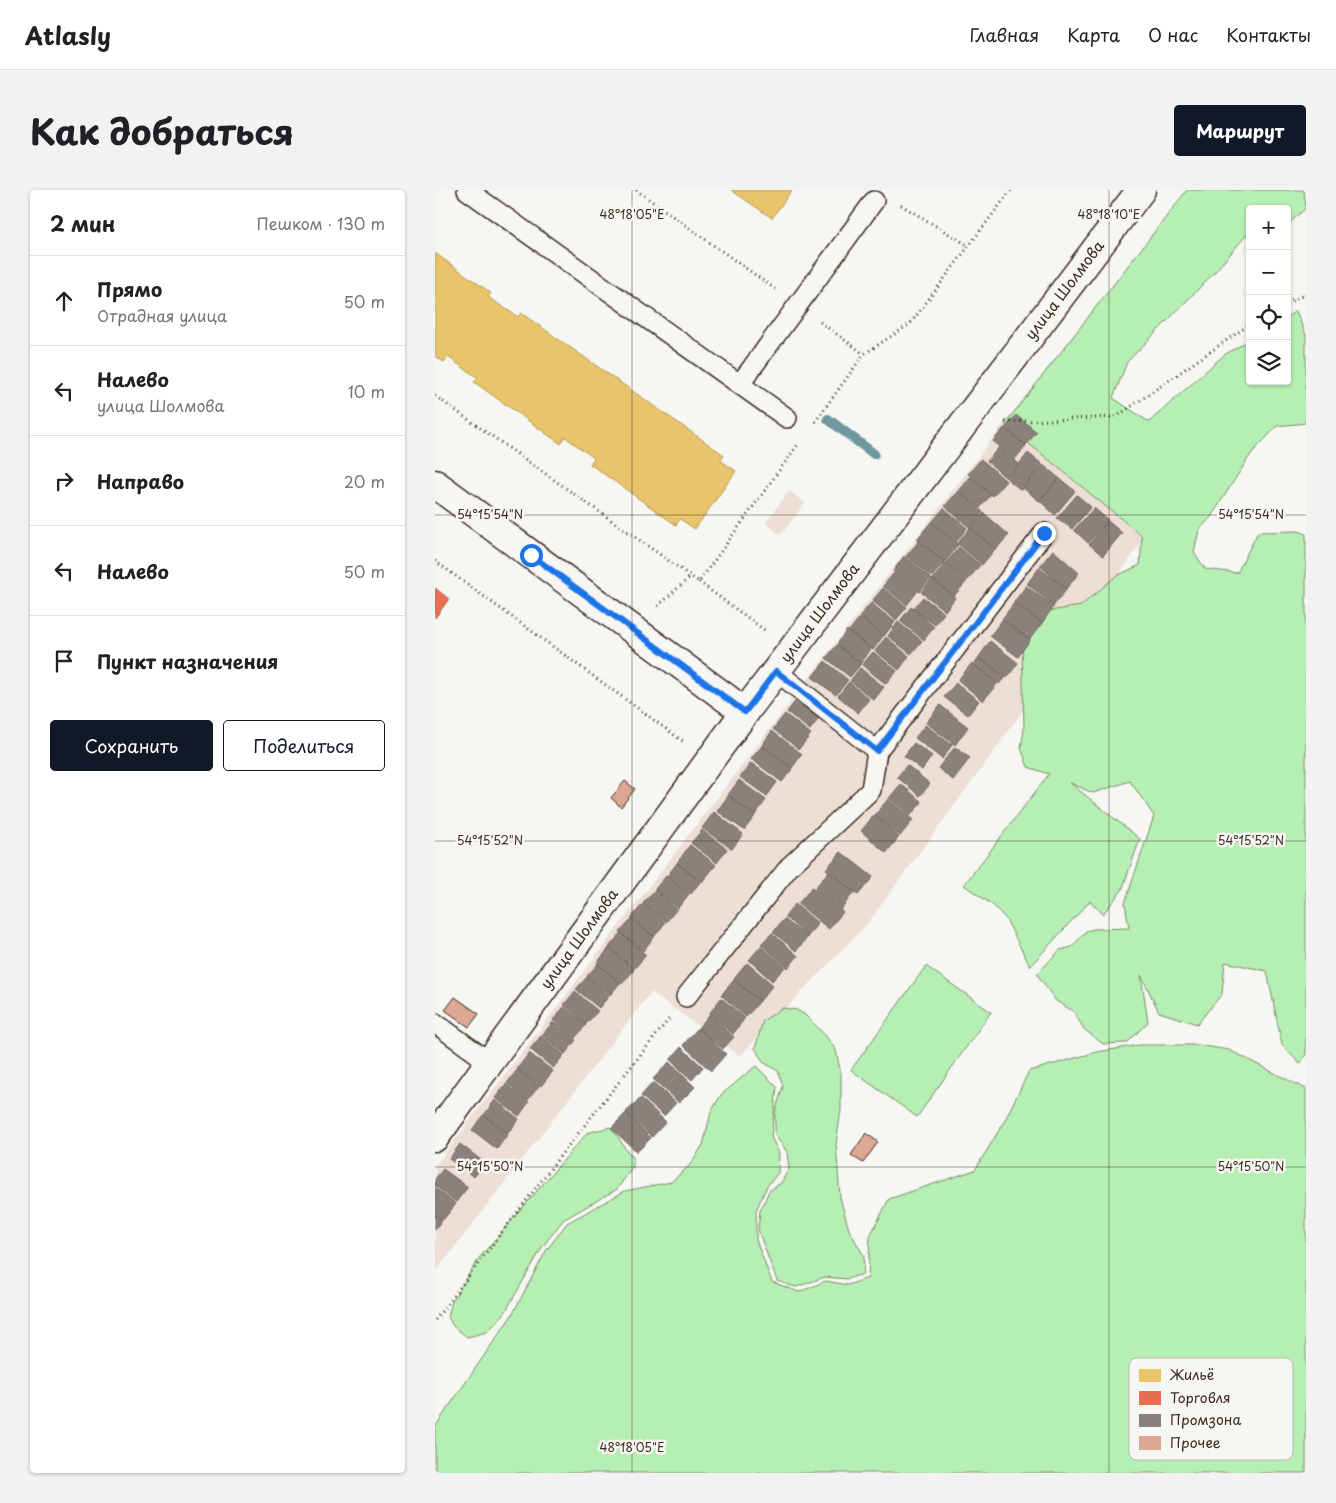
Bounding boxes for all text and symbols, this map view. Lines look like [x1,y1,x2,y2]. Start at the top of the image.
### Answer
text: Atlasly [25,17,111,53]
text: Главная [970,21,1039,48]
text: Карта [1067,21,1120,48]
text: О нас [1148,21,1198,48]
text: Контакты [1226,21,1311,48]
text: Как добраться [30,104,294,157]
button: Маршрут [1174,105,1306,156]
text: 48°18'05"E [600,205,664,223]
text: 48°18'10"E [1078,205,1140,223]
map controls [1246,205,1291,385]
button: + [1246,205,1291,250]
text: 2 мин [50,207,115,239]
text: Пешком · 130 m [257,211,385,235]
street label: улица Шолмова [1018,234,1109,344]
button: − [1246,250,1291,295]
text: Прямо [97,275,162,303]
icon: ahead [50,287,78,315]
text: 50 m [344,289,385,313]
button: locate [1246,295,1291,340]
text: Отрадная улица [97,303,227,327]
button: layers [1246,340,1291,385]
text: Налево [97,365,169,393]
icon: left [50,377,78,405]
text: 10 m [348,379,385,403]
text: улица Шолмова [97,393,224,417]
icon: right [50,467,78,495]
text: Направо [97,467,184,495]
text: 20 m [344,469,385,493]
text: 54°15'54"N [457,505,523,523]
text: 54°15'54"N [1218,505,1284,523]
route end [1033,522,1056,545]
route start [520,544,543,567]
icon: left [50,557,78,585]
text: Налево [97,557,169,585]
street label: улица Шолмова [774,557,865,667]
text: 50 m [344,559,385,583]
icon: arrive [50,647,78,675]
text: Пункт назначения [97,647,278,675]
button: Сохранить [50,720,213,771]
button: Поделиться [223,720,385,771]
text: 54°15'52"N [457,831,523,849]
text: 54°15'52"N [1218,831,1284,849]
street label: улица Шолмова [534,883,623,993]
text: 54°15'50"N [457,1157,524,1175]
text: 54°15'50"N [1218,1157,1285,1175]
legend [1129,1358,1293,1460]
text: Жильё [1169,1364,1214,1385]
text: Торговля [1170,1387,1231,1408]
text: Промзона [1170,1409,1241,1430]
text: Прочее [1170,1432,1221,1453]
text: 48°18'05"E [600,1438,664,1456]

